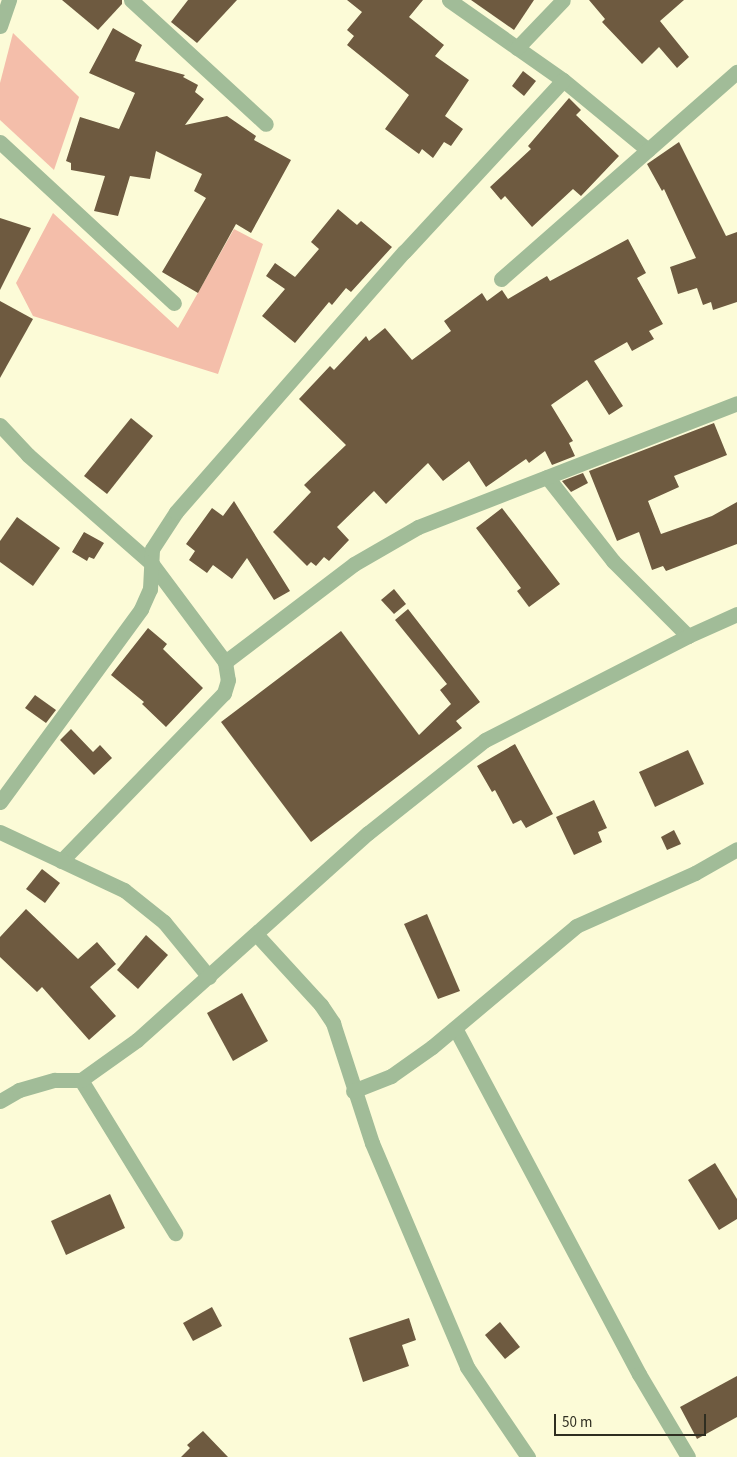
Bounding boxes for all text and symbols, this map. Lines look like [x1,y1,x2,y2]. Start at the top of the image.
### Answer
scale bar [557,1404,710,1436]
text: 50 m [562,1412,592,1433]

